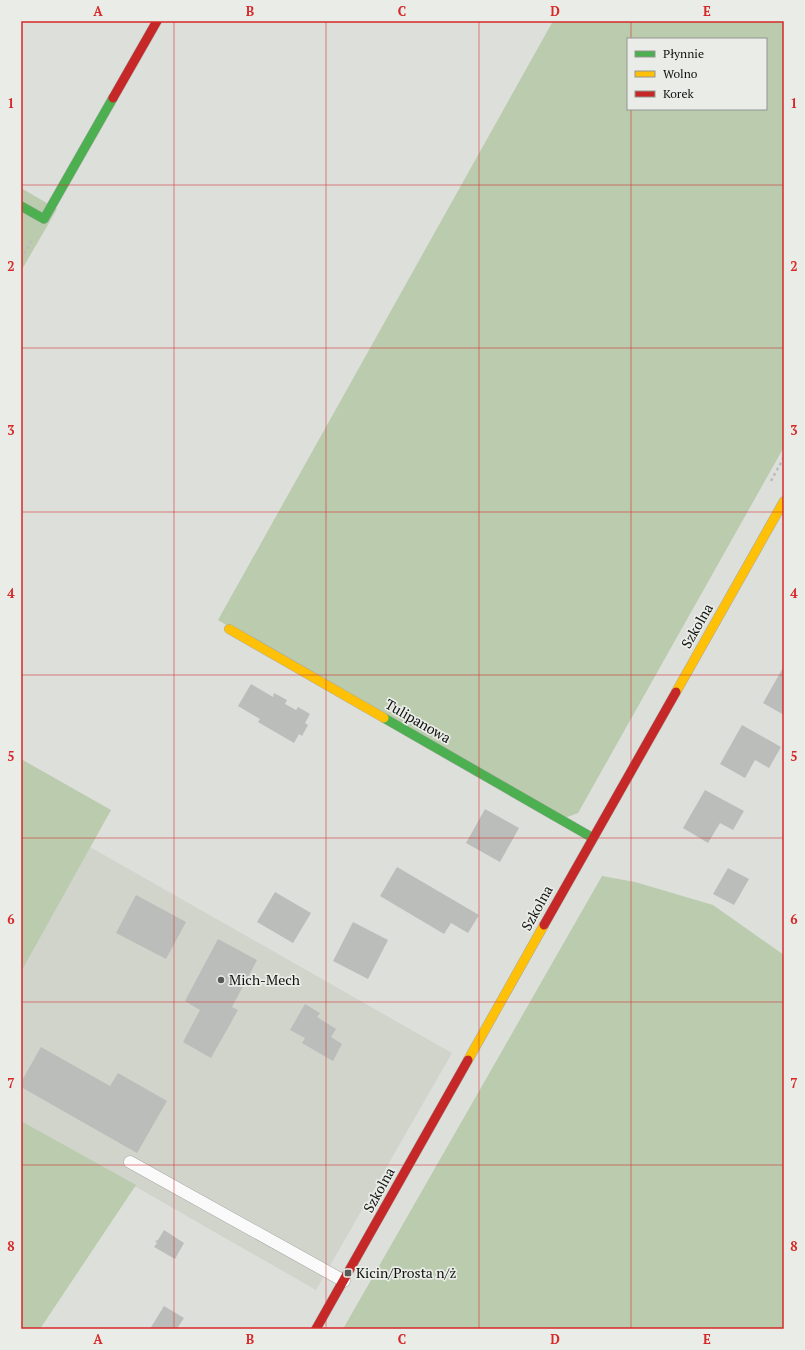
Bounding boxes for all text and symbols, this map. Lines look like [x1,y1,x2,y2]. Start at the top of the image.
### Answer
text: A [93,2,103,20]
text: B [246,2,254,20]
text: C [398,2,406,20]
text: D [550,2,560,20]
text: E [703,2,711,20]
legend [627,38,767,110]
text: Płynnie [663,46,704,61]
text: Wolno [663,66,698,81]
text: Korek [663,86,694,101]
text: 1 [7,94,15,112]
text: 1 [790,94,798,112]
text: 2 [7,257,15,275]
text: 2 [790,257,798,275]
text: 3 [7,421,15,439]
text: 3 [790,421,798,439]
text: 4 [7,584,15,602]
text: 4 [790,584,798,602]
street label: Szkolna [676,600,717,652]
street label: Tulipanowa [382,694,455,747]
text: 5 [7,747,15,765]
text: 5 [790,747,798,765]
street label: Szkolna [516,882,557,934]
text: 6 [7,910,15,928]
text: 6 [790,910,798,928]
place label: Mich-Mech [229,970,300,989]
marker: Mich-Mech [216,975,226,985]
text: 7 [7,1074,15,1092]
text: 7 [790,1074,798,1092]
street label: Szkolna [358,1164,399,1216]
text: 8 [7,1237,15,1255]
text: 8 [790,1237,798,1255]
place label: Kicin/Prosta n/ż [356,1263,456,1282]
marker: Kicin/Prosta n/ż [343,1268,353,1278]
text: A [93,1330,103,1348]
text: B [246,1330,254,1348]
text: C [398,1330,406,1348]
text: D [550,1330,560,1348]
text: E [703,1330,711,1348]

